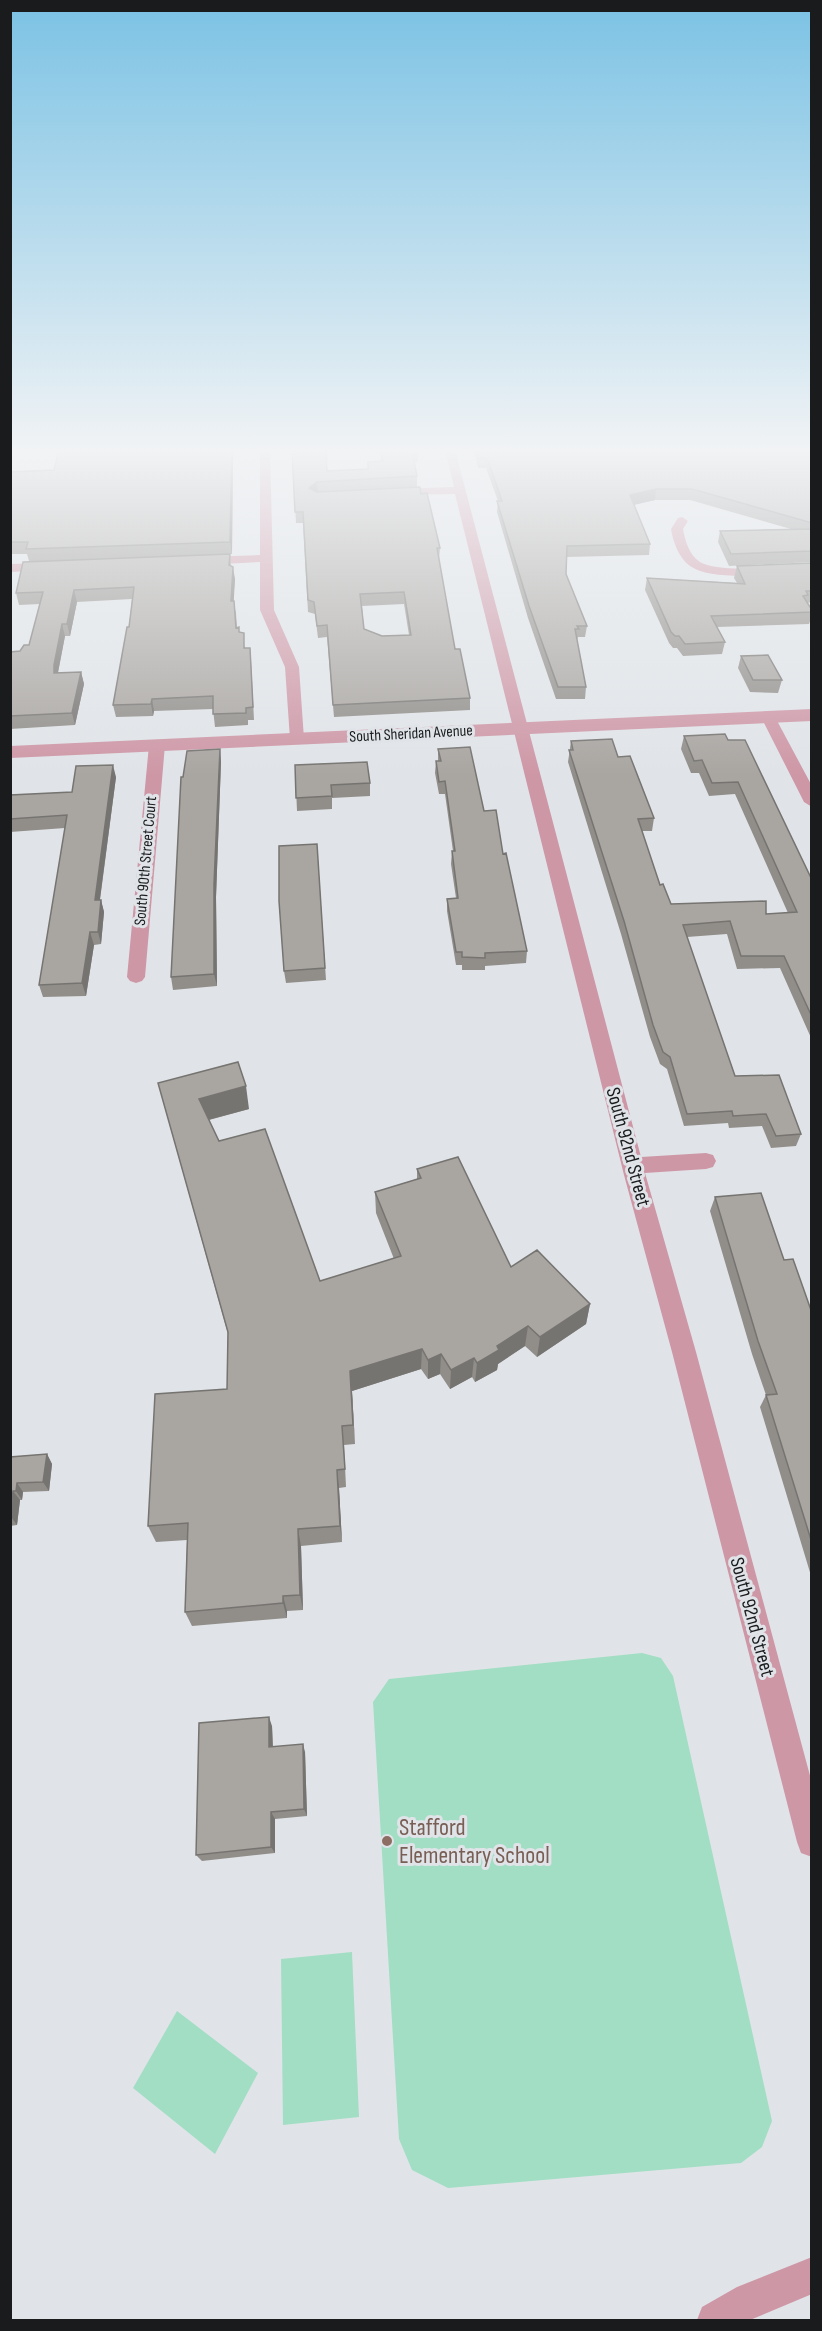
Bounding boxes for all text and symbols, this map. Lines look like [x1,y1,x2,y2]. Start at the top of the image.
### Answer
street label: South Sheridan Avenue [349,721,473,747]
street label: South 90th Street Court [131,795,161,927]
street label: South 92nd Street [601,1085,655,1209]
street label: South 92nd Street [725,1555,779,1679]
place label: Stafford Elementary School [399,1813,550,1870]
marker: Stafford Elementary School [380,1834,394,1848]

